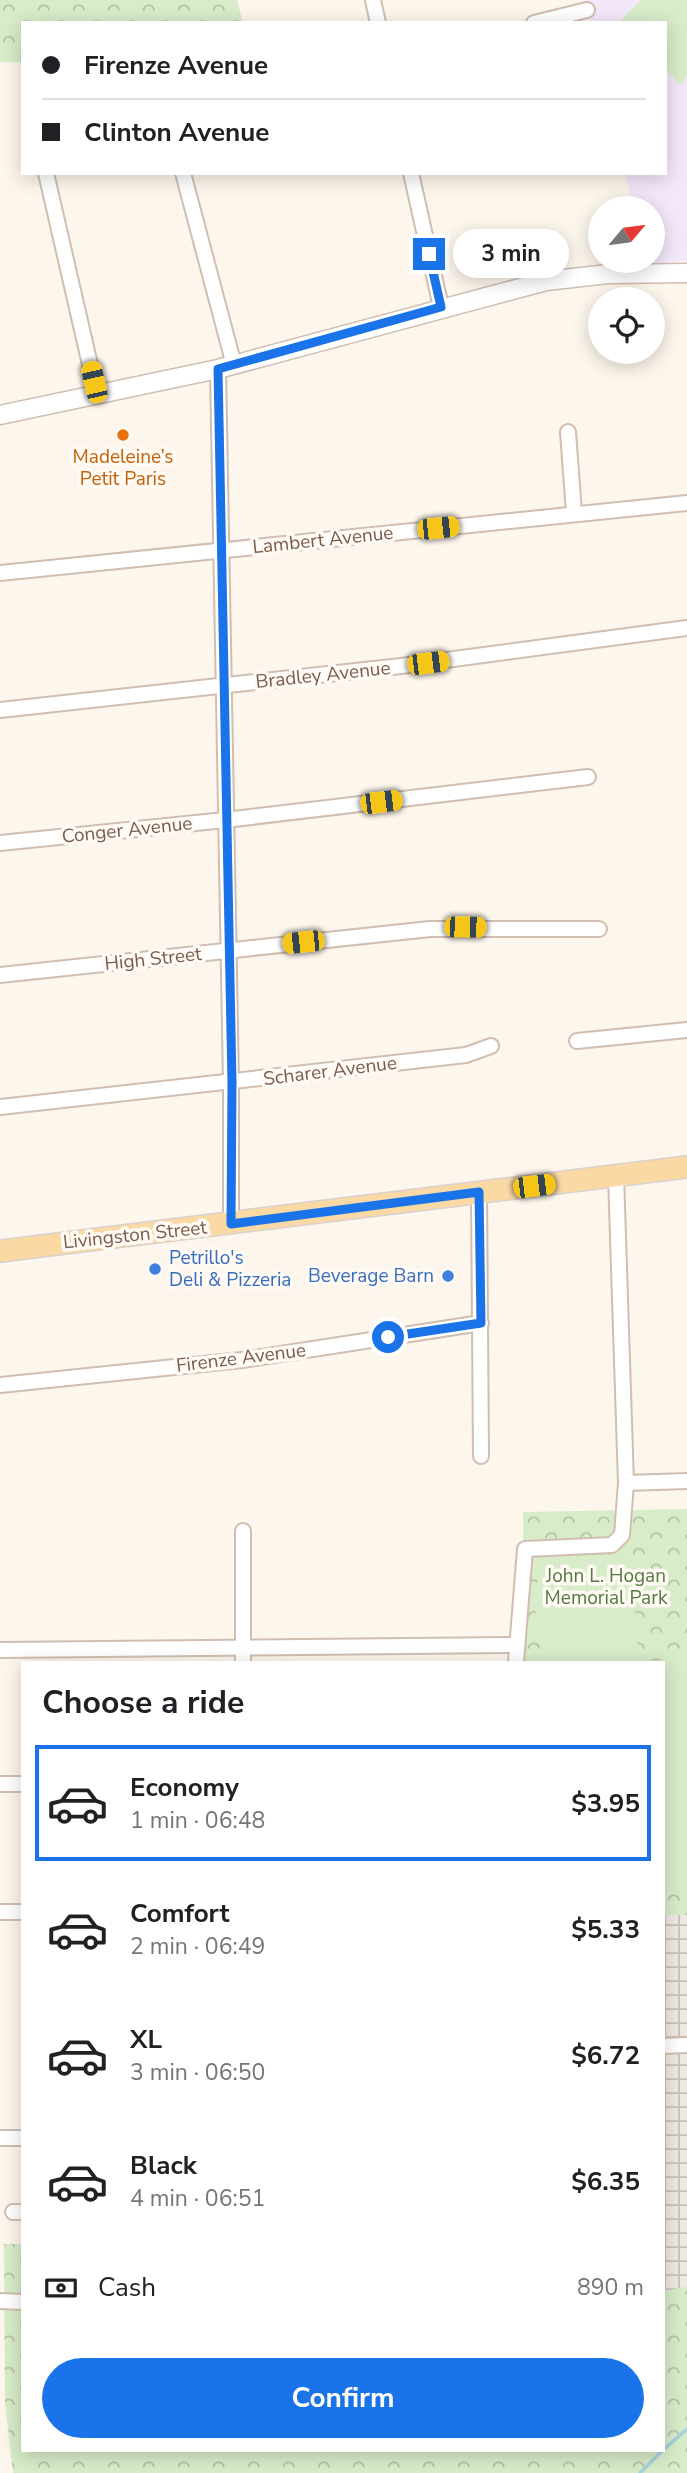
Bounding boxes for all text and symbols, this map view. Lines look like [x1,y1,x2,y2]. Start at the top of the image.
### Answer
text: Firenze Avenue [84,48,268,83]
text: Clinton Avenue [84,115,269,150]
north arrow [588,196,665,273]
map controls [588,196,665,364]
callout: 3 min [453,230,569,278]
route end [413,238,445,270]
text: 3 min [481,238,541,269]
button: locate [588,287,665,364]
car [80,359,109,405]
marker: Madeleine’s Petit Paris [115,427,131,443]
place label: Madeleine’s Petit Paris [73,444,173,492]
car [417,515,460,541]
street label: Lambert Avenue [251,520,395,560]
car [406,650,451,676]
street label: Bradley Avenue [254,655,392,695]
car [359,789,404,815]
street label: Conger Avenue [60,810,194,850]
car [444,916,487,938]
car [282,929,325,955]
street label: High Street [103,941,203,977]
street label: Scharer Avenue [262,1050,398,1092]
car [512,1173,557,1199]
street label: Livingston Street [62,1214,209,1255]
place label: Petrillo's Deli & Pizzeria [169,1245,291,1293]
marker: Petrillo's Deli & Pizzeria [147,1261,163,1277]
place label: Beverage Barn [308,1263,434,1289]
marker: Beverage Barn [440,1268,456,1284]
route start [372,1321,404,1353]
street label: Firenze Avenue [175,1337,307,1379]
park label: John L. Hogan Memorial Park [545,1563,668,1611]
text: Choose a ride [42,1681,244,1724]
text: Economy [130,1770,239,1805]
icon: car [46,1772,109,1835]
text: $3.95 [571,1786,640,1821]
text: 1 min · 06:48 [130,1805,265,1836]
text: Comfort [130,1896,230,1931]
icon: car [46,1898,109,1961]
text: $5.33 [571,1912,640,1947]
text: 2 min · 06:49 [130,1931,265,1962]
text: XL [130,2022,162,2057]
icon: car [46,2024,109,2087]
text: $6.72 [571,2038,640,2073]
text: 3 min · 06:50 [130,2057,265,2088]
text: Black [130,2148,197,2183]
icon: car [46,2150,109,2213]
text: $6.35 [571,2164,640,2199]
text: 4 min · 06:51 [130,2183,265,2214]
icon: cash [42,2269,80,2307]
text: Cash [98,2270,156,2305]
text: 890 m [577,2272,644,2303]
button: Confirm [42,2358,644,2438]

